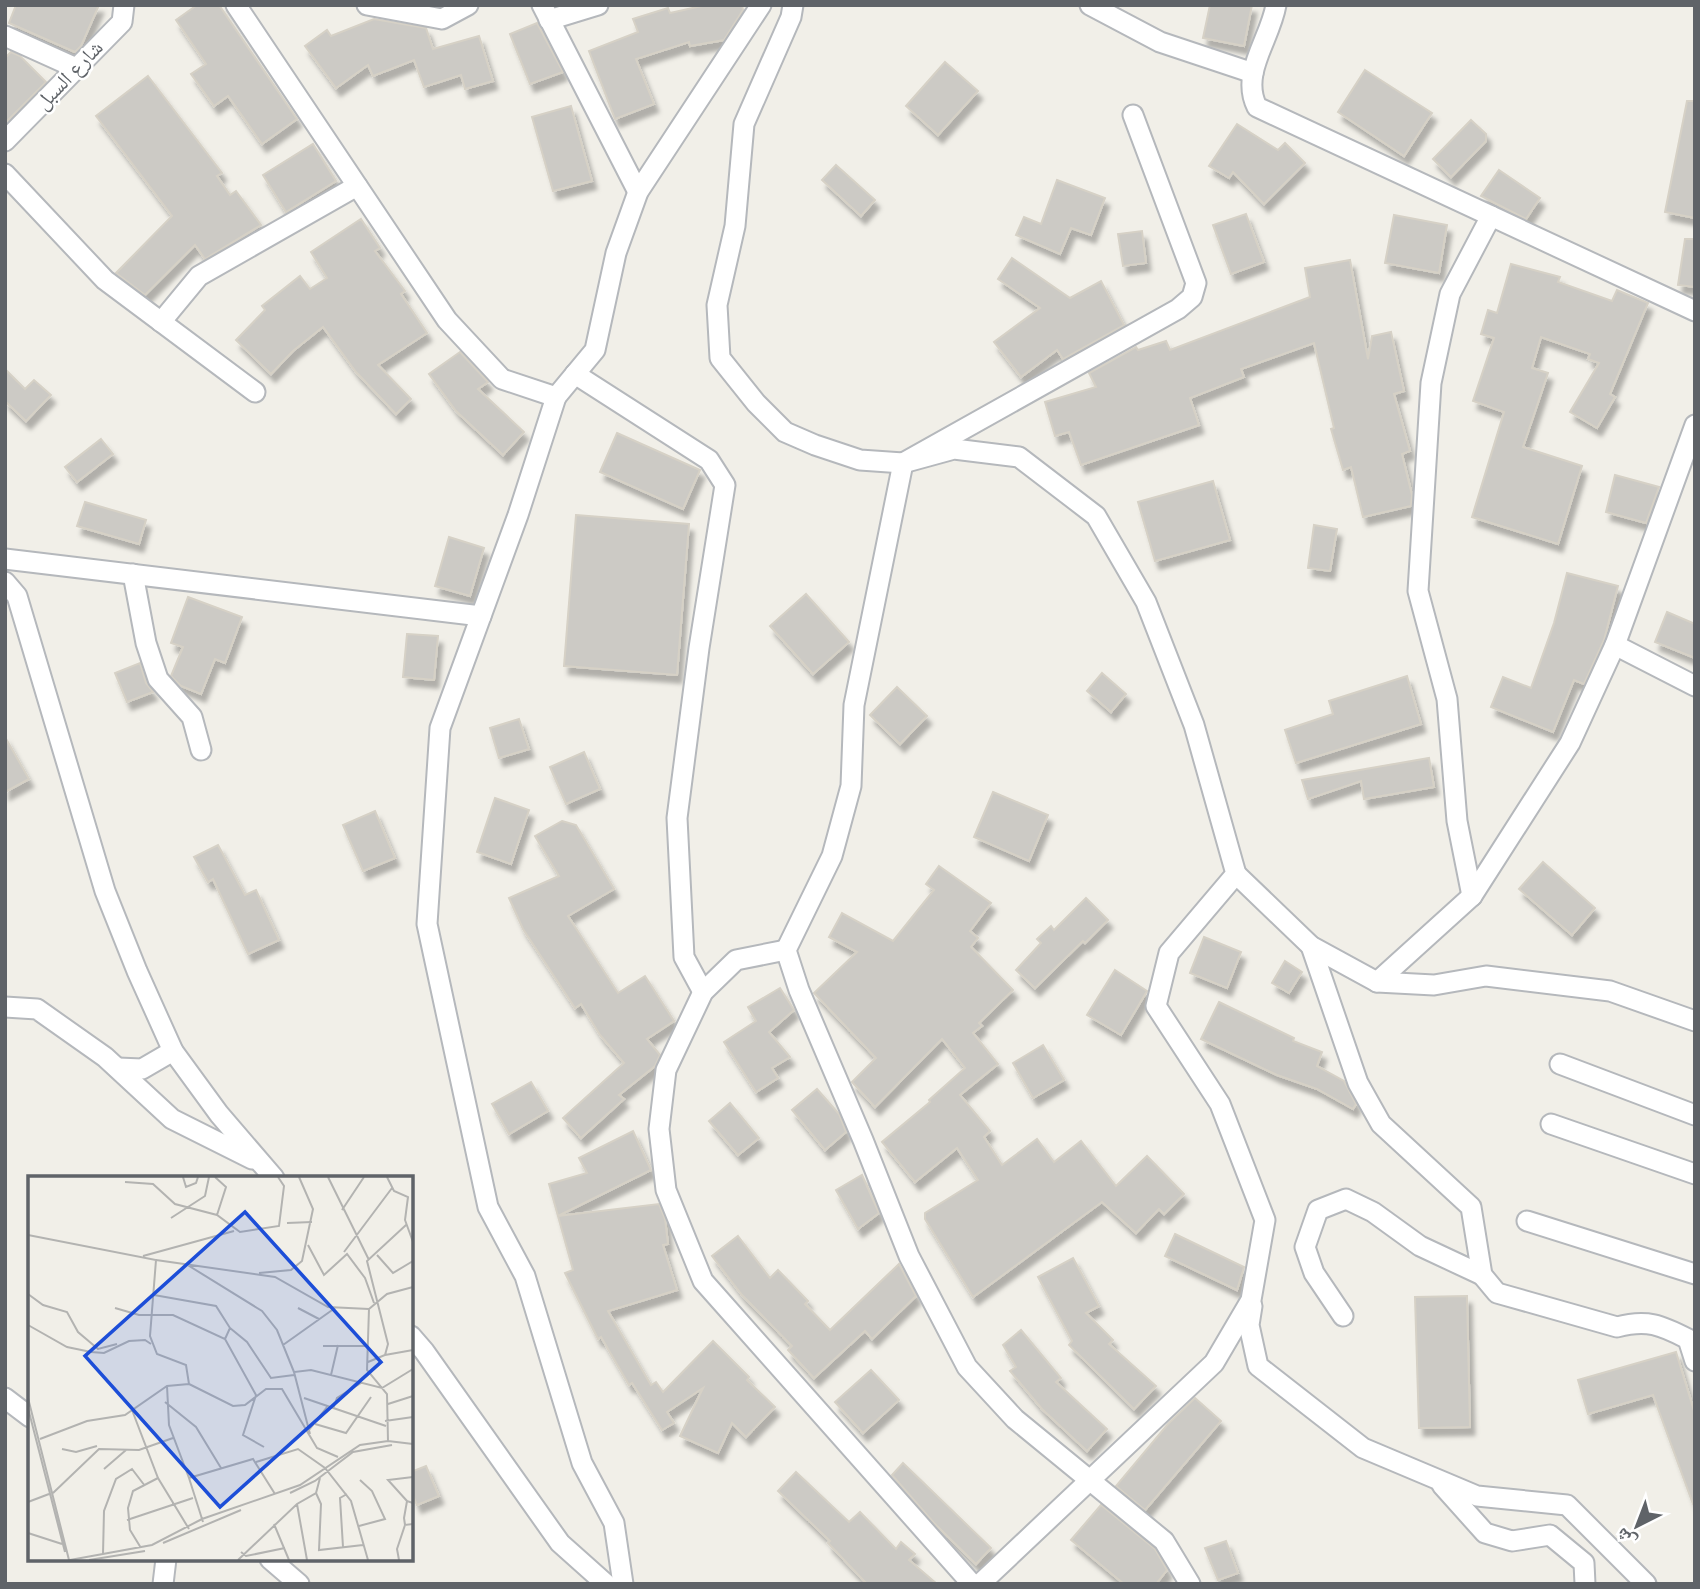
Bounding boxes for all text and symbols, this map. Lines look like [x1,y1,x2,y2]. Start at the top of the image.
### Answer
street label: شارع السبل [30,35,109,115]
inset map [28,1176,413,1561]
north arrow [1602,1491,1672,1561]
text: ش [1611,1523,1641,1553]

